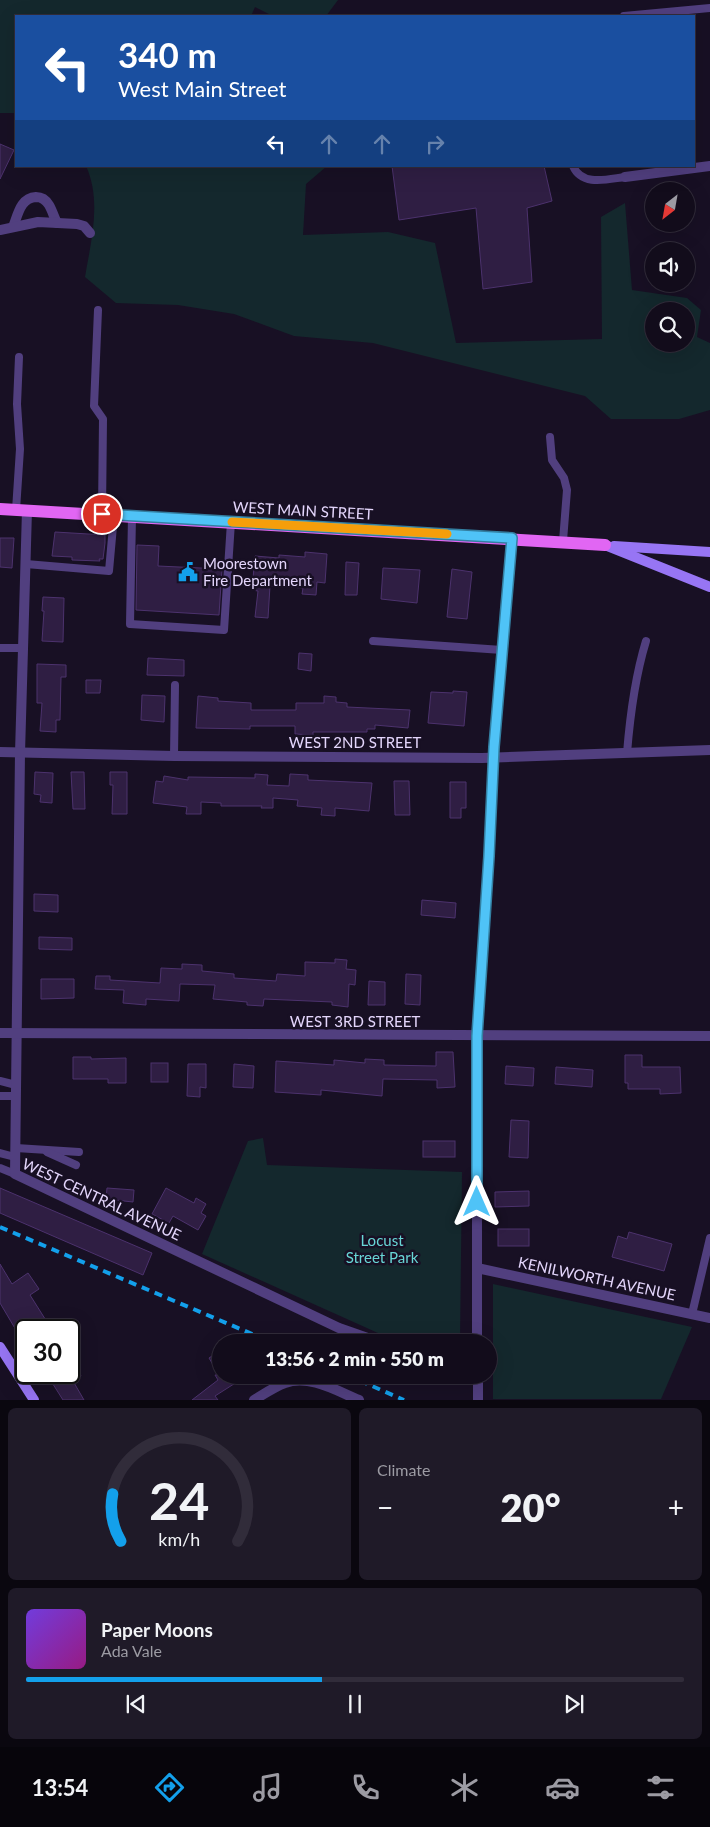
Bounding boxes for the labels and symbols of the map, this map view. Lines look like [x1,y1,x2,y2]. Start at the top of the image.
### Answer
north arrow [645,182,695,232]
pin [81,493,123,535]
street label: WEST MAIN STREET [232,497,374,523]
place label: Moorestown Fire Department [203,554,312,589]
public building icon: Moorestown Fire Department [177,561,199,583]
street label: WEST 2ND STREET [289,733,421,751]
street label: WEST 3RD STREET [290,1012,420,1030]
street label: WEST CENTRAL AVENUE [20,1154,184,1244]
position arrow [450,1175,502,1227]
park label: Locust Street Park [346,1231,419,1266]
street label: KENILWORTH AVENUE [517,1253,677,1303]
speed limit sign: 30 [15,1319,80,1384]

